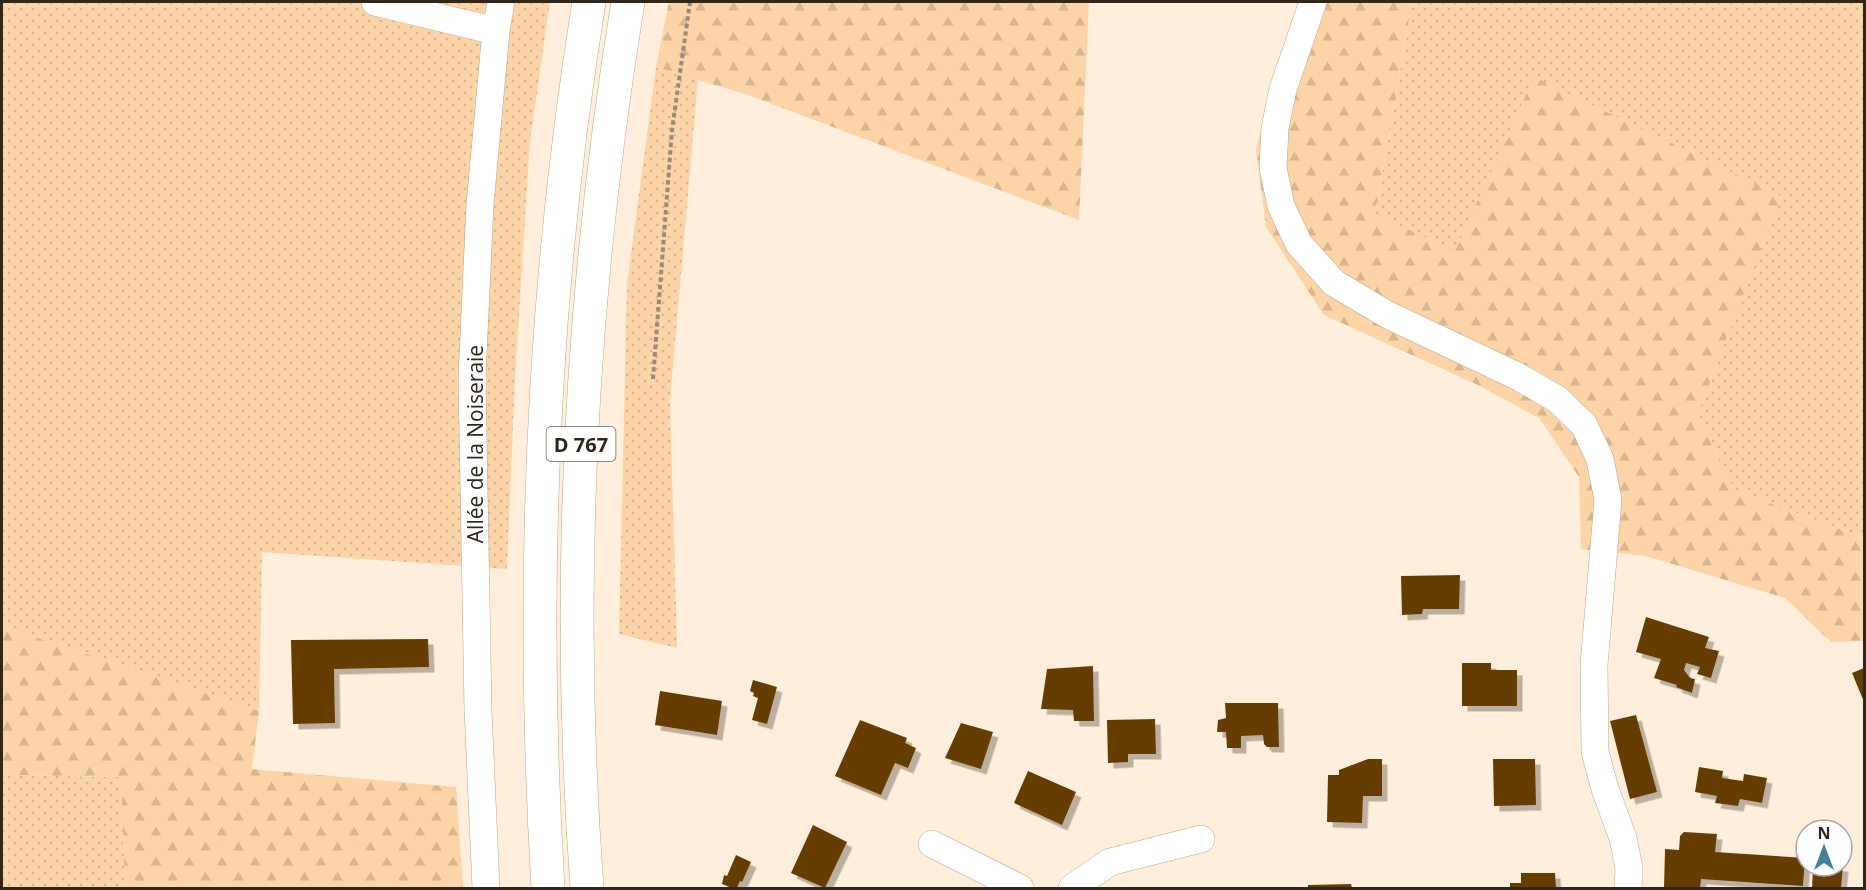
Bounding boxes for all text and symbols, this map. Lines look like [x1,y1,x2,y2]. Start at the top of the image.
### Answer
street label: Allée de la Noiseraie [461,345,489,543]
road number: D 767 [546,427,616,461]
north arrow [1794,818,1854,878]
text: N [1817,822,1831,844]

